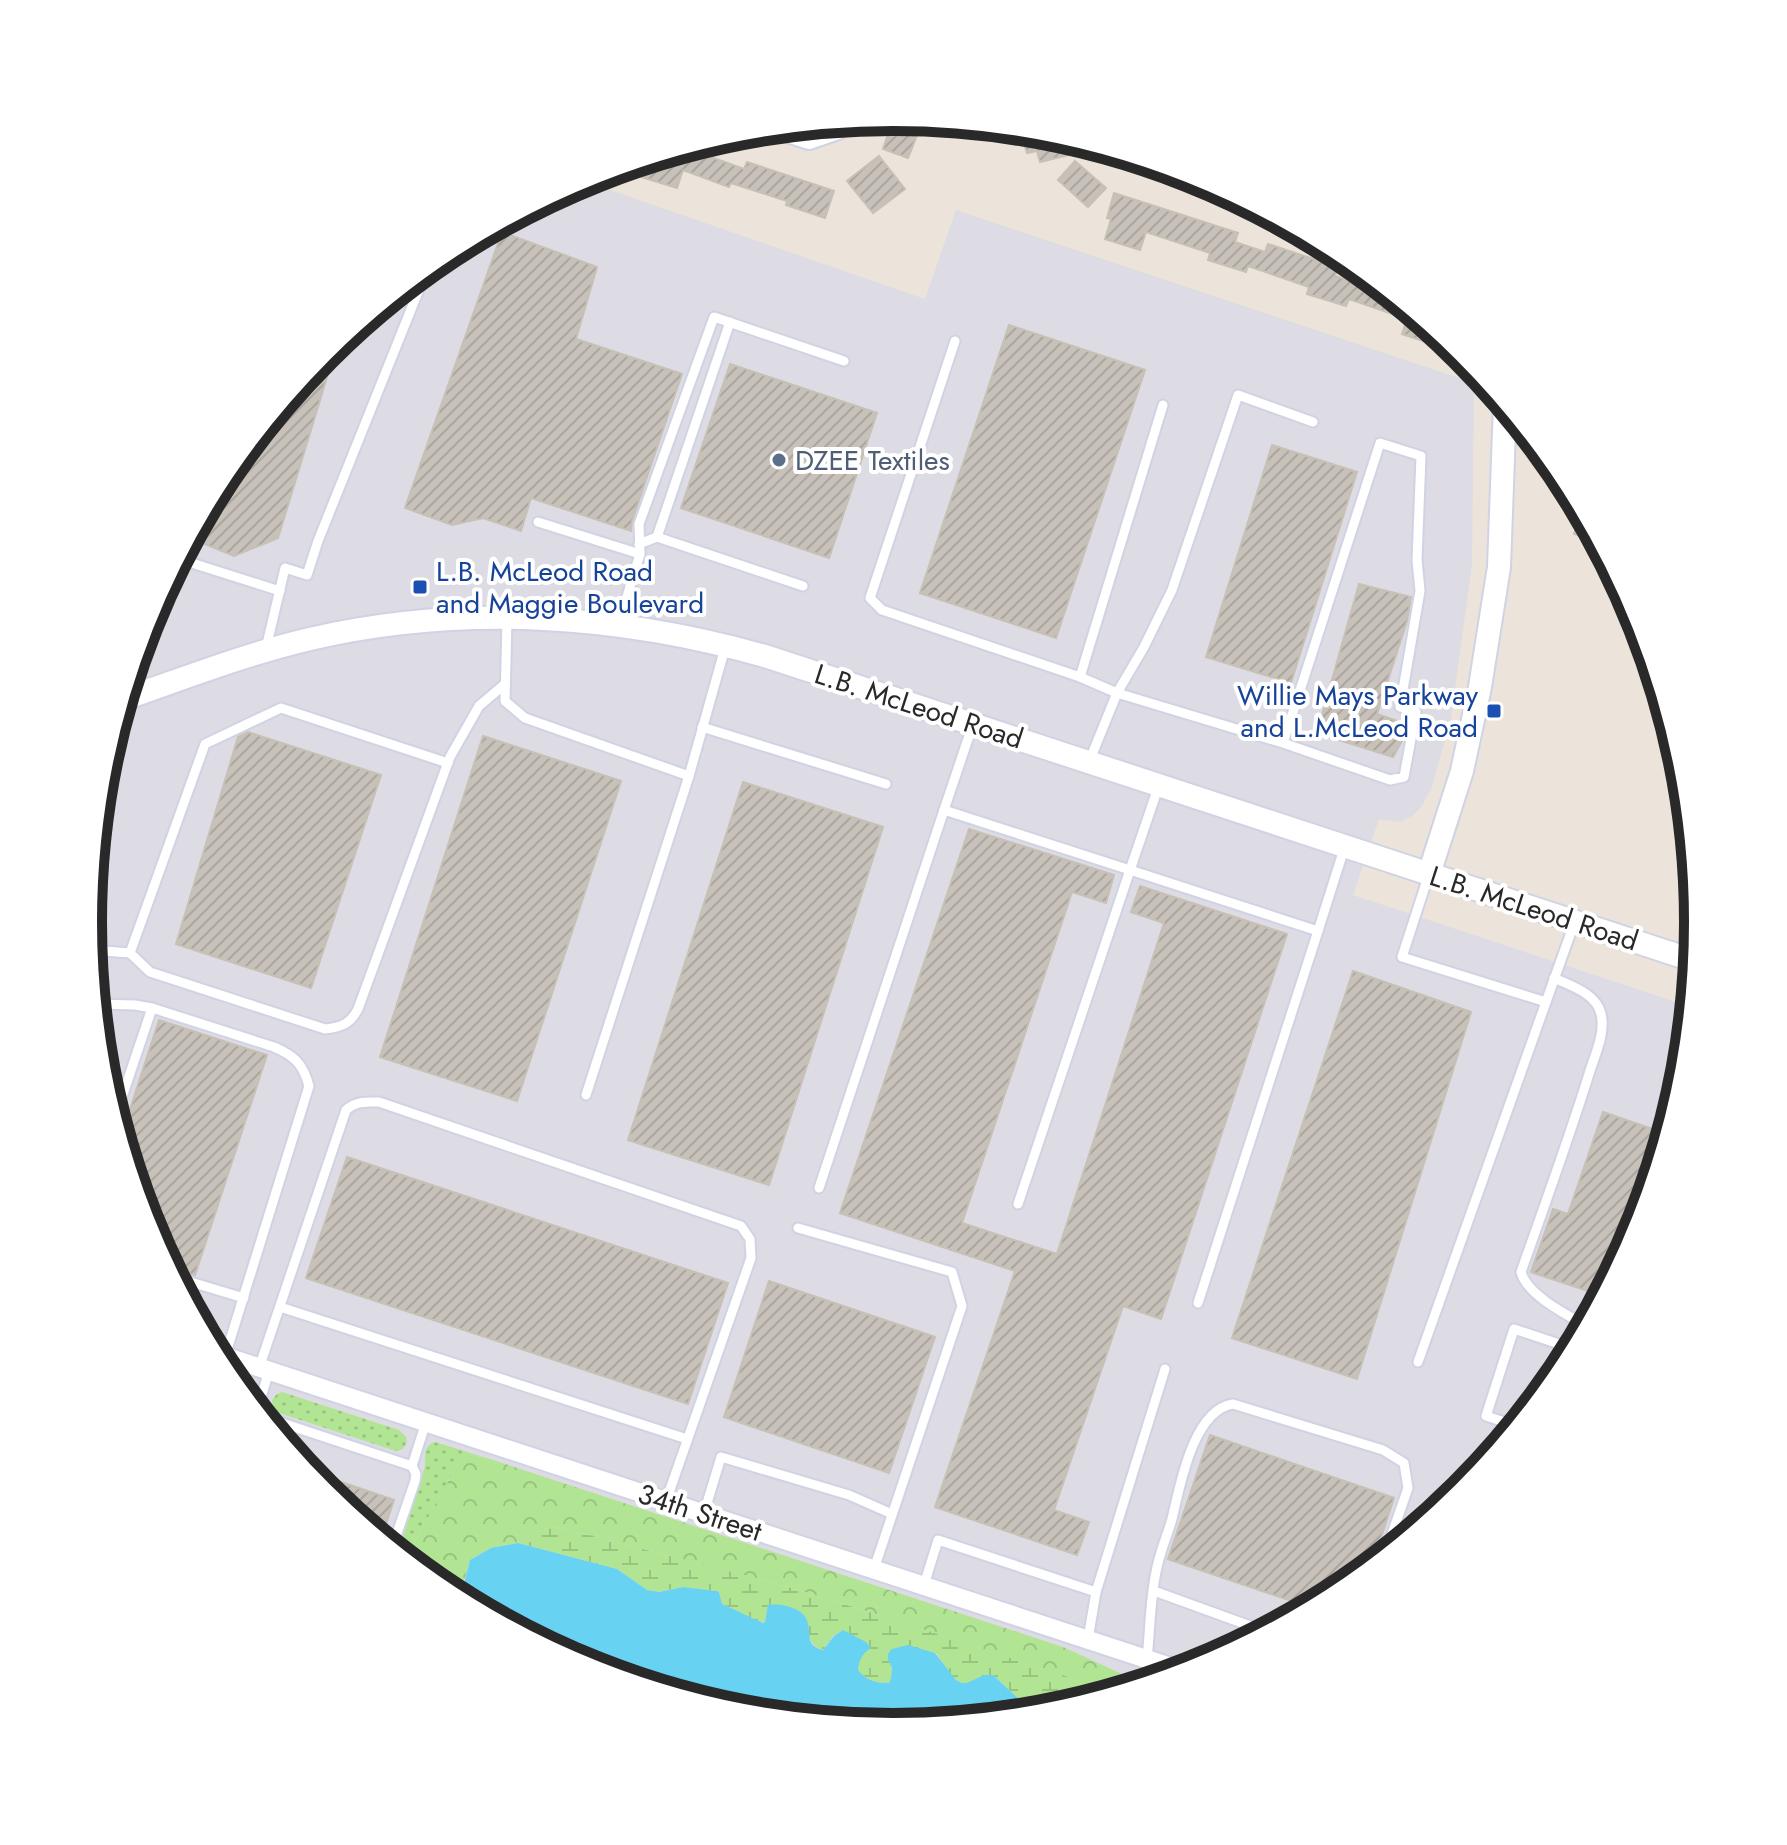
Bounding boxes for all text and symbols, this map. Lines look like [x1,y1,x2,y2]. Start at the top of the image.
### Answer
place label: DZEE Textiles [795,440,950,481]
marker: DZEE Textiles [770,451,788,469]
place label: L.B. McLeod Road and Maggie Boulevard [436,551,704,624]
marker: L.B. McLeod Road and Maggie Boulevard [411,578,429,596]
street label: L.B. McLeod Road [809,653,1028,759]
place label: Willie Mays Parkway and L.McLeod Road [1237,675,1479,748]
marker: Willie Mays Parkway and L.McLeod Road [1485,702,1503,720]
street label: L.B. McLeod Road [1424,855,1643,961]
street label: 34th Street [633,1473,767,1552]

